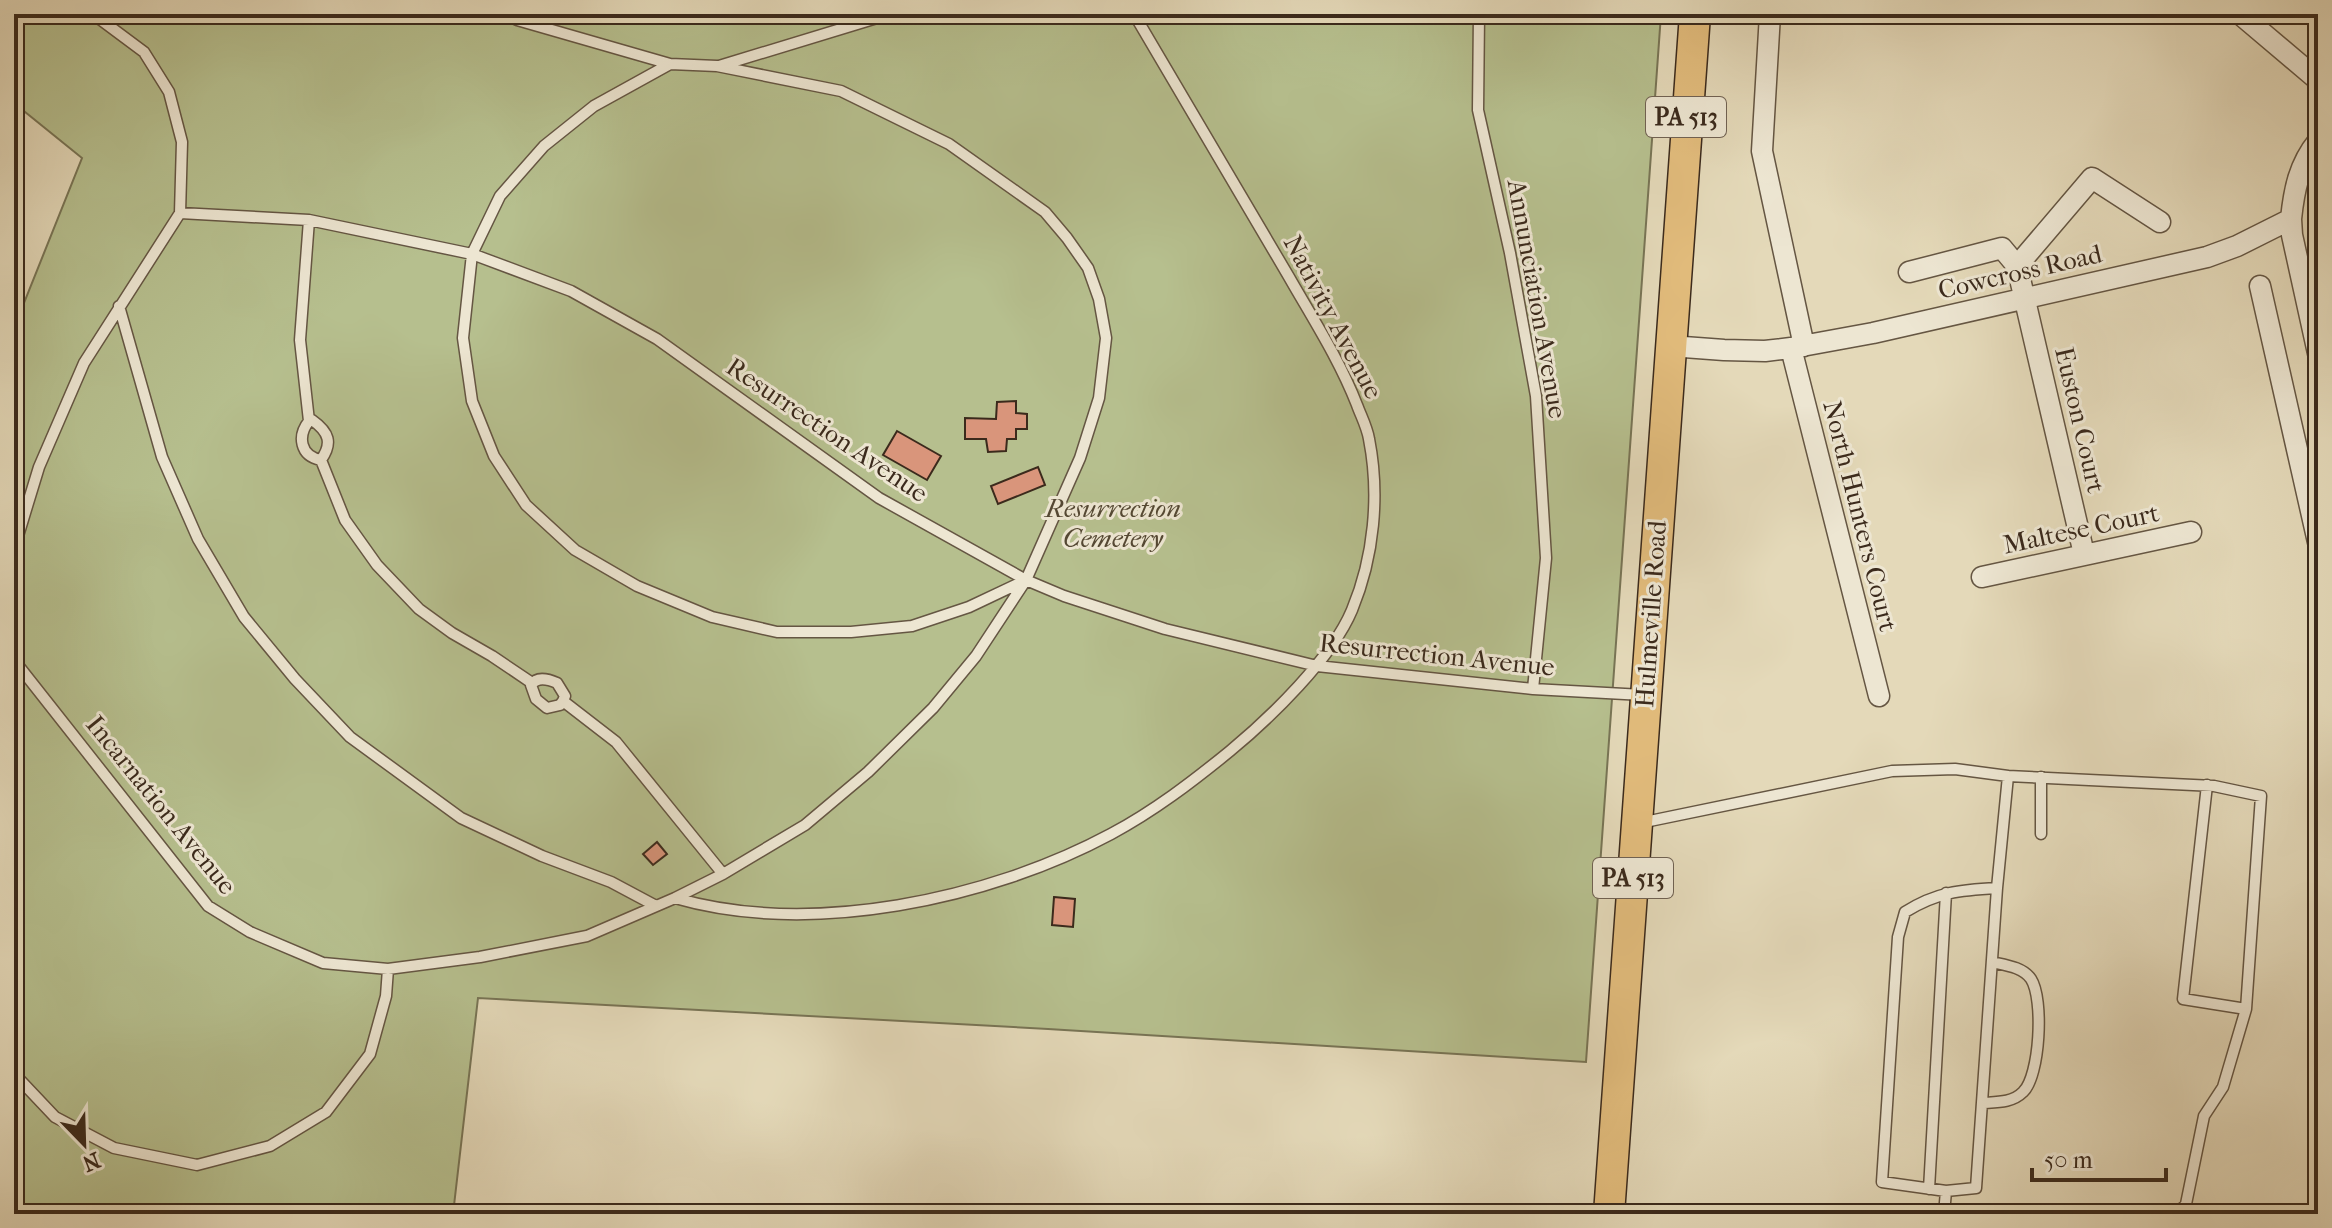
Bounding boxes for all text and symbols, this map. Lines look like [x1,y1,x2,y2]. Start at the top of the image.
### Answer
road number: PA 513 [1646,97,1726,137]
street label: Annunciation Avenue [1501,176,1573,421]
street label: Nativity Avenue [1277,230,1389,404]
street label: Cowcross Road [1935,238,2106,306]
street label: Euston Court [2048,344,2112,497]
street label: Resurrection Avenue [720,351,934,509]
street label: North Hunters Court [1816,397,1904,635]
park label: Resurrection Cemetery [1043,493,1181,554]
street label: Maltese Court [2000,497,2163,561]
street label: Hulmeville Road [1629,519,1673,709]
street label: Resurrection Avenue [1318,627,1556,683]
street label: Incarnation Avenue [79,709,243,901]
road number: PA 513 [1593,858,1673,898]
north arrow [44,1104,124,1184]
scale bar [2032,1132,2166,1182]
text: N [78,1146,104,1177]
text: 50 m [2044,1146,2093,1174]

